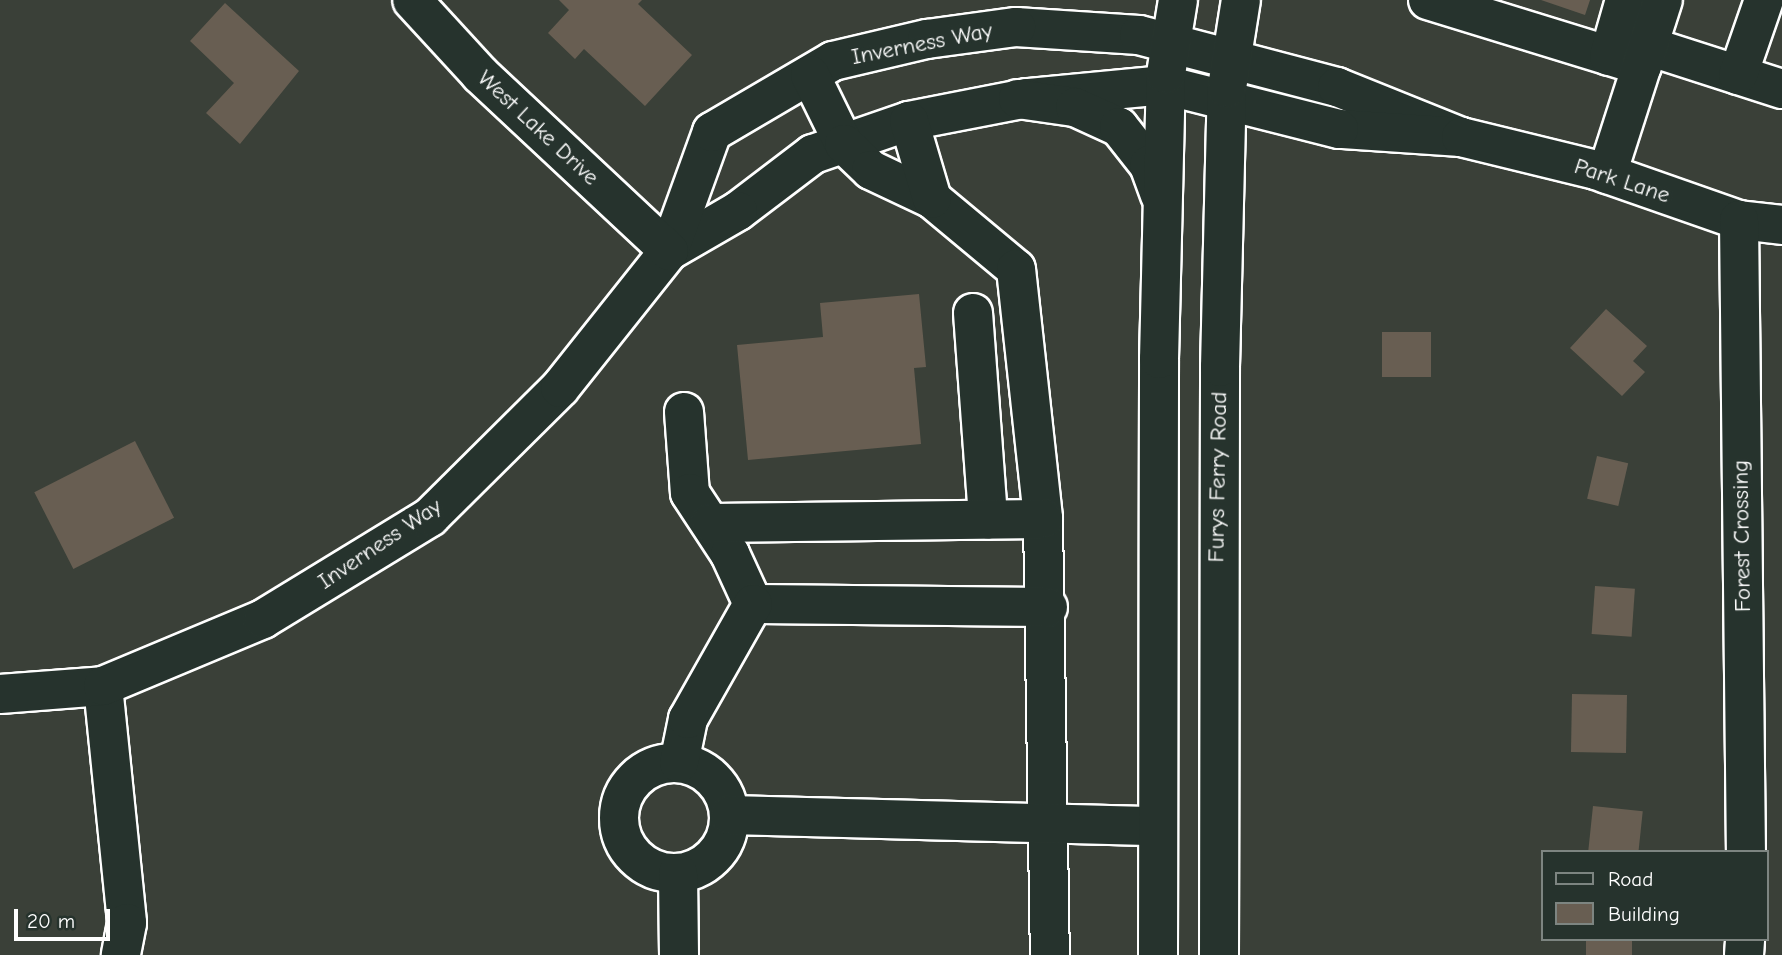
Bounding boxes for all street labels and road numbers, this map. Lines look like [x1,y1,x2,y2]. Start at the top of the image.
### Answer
street label: Inverness Way [849,17,995,71]
street label: West Lake Drive [472,65,604,191]
street label: Park Lane [1571,153,1673,209]
street label: Furys Ferry Road [1203,391,1233,563]
street label: Forest Crossing [1727,460,1757,612]
street label: Inverness Way [313,493,447,595]

